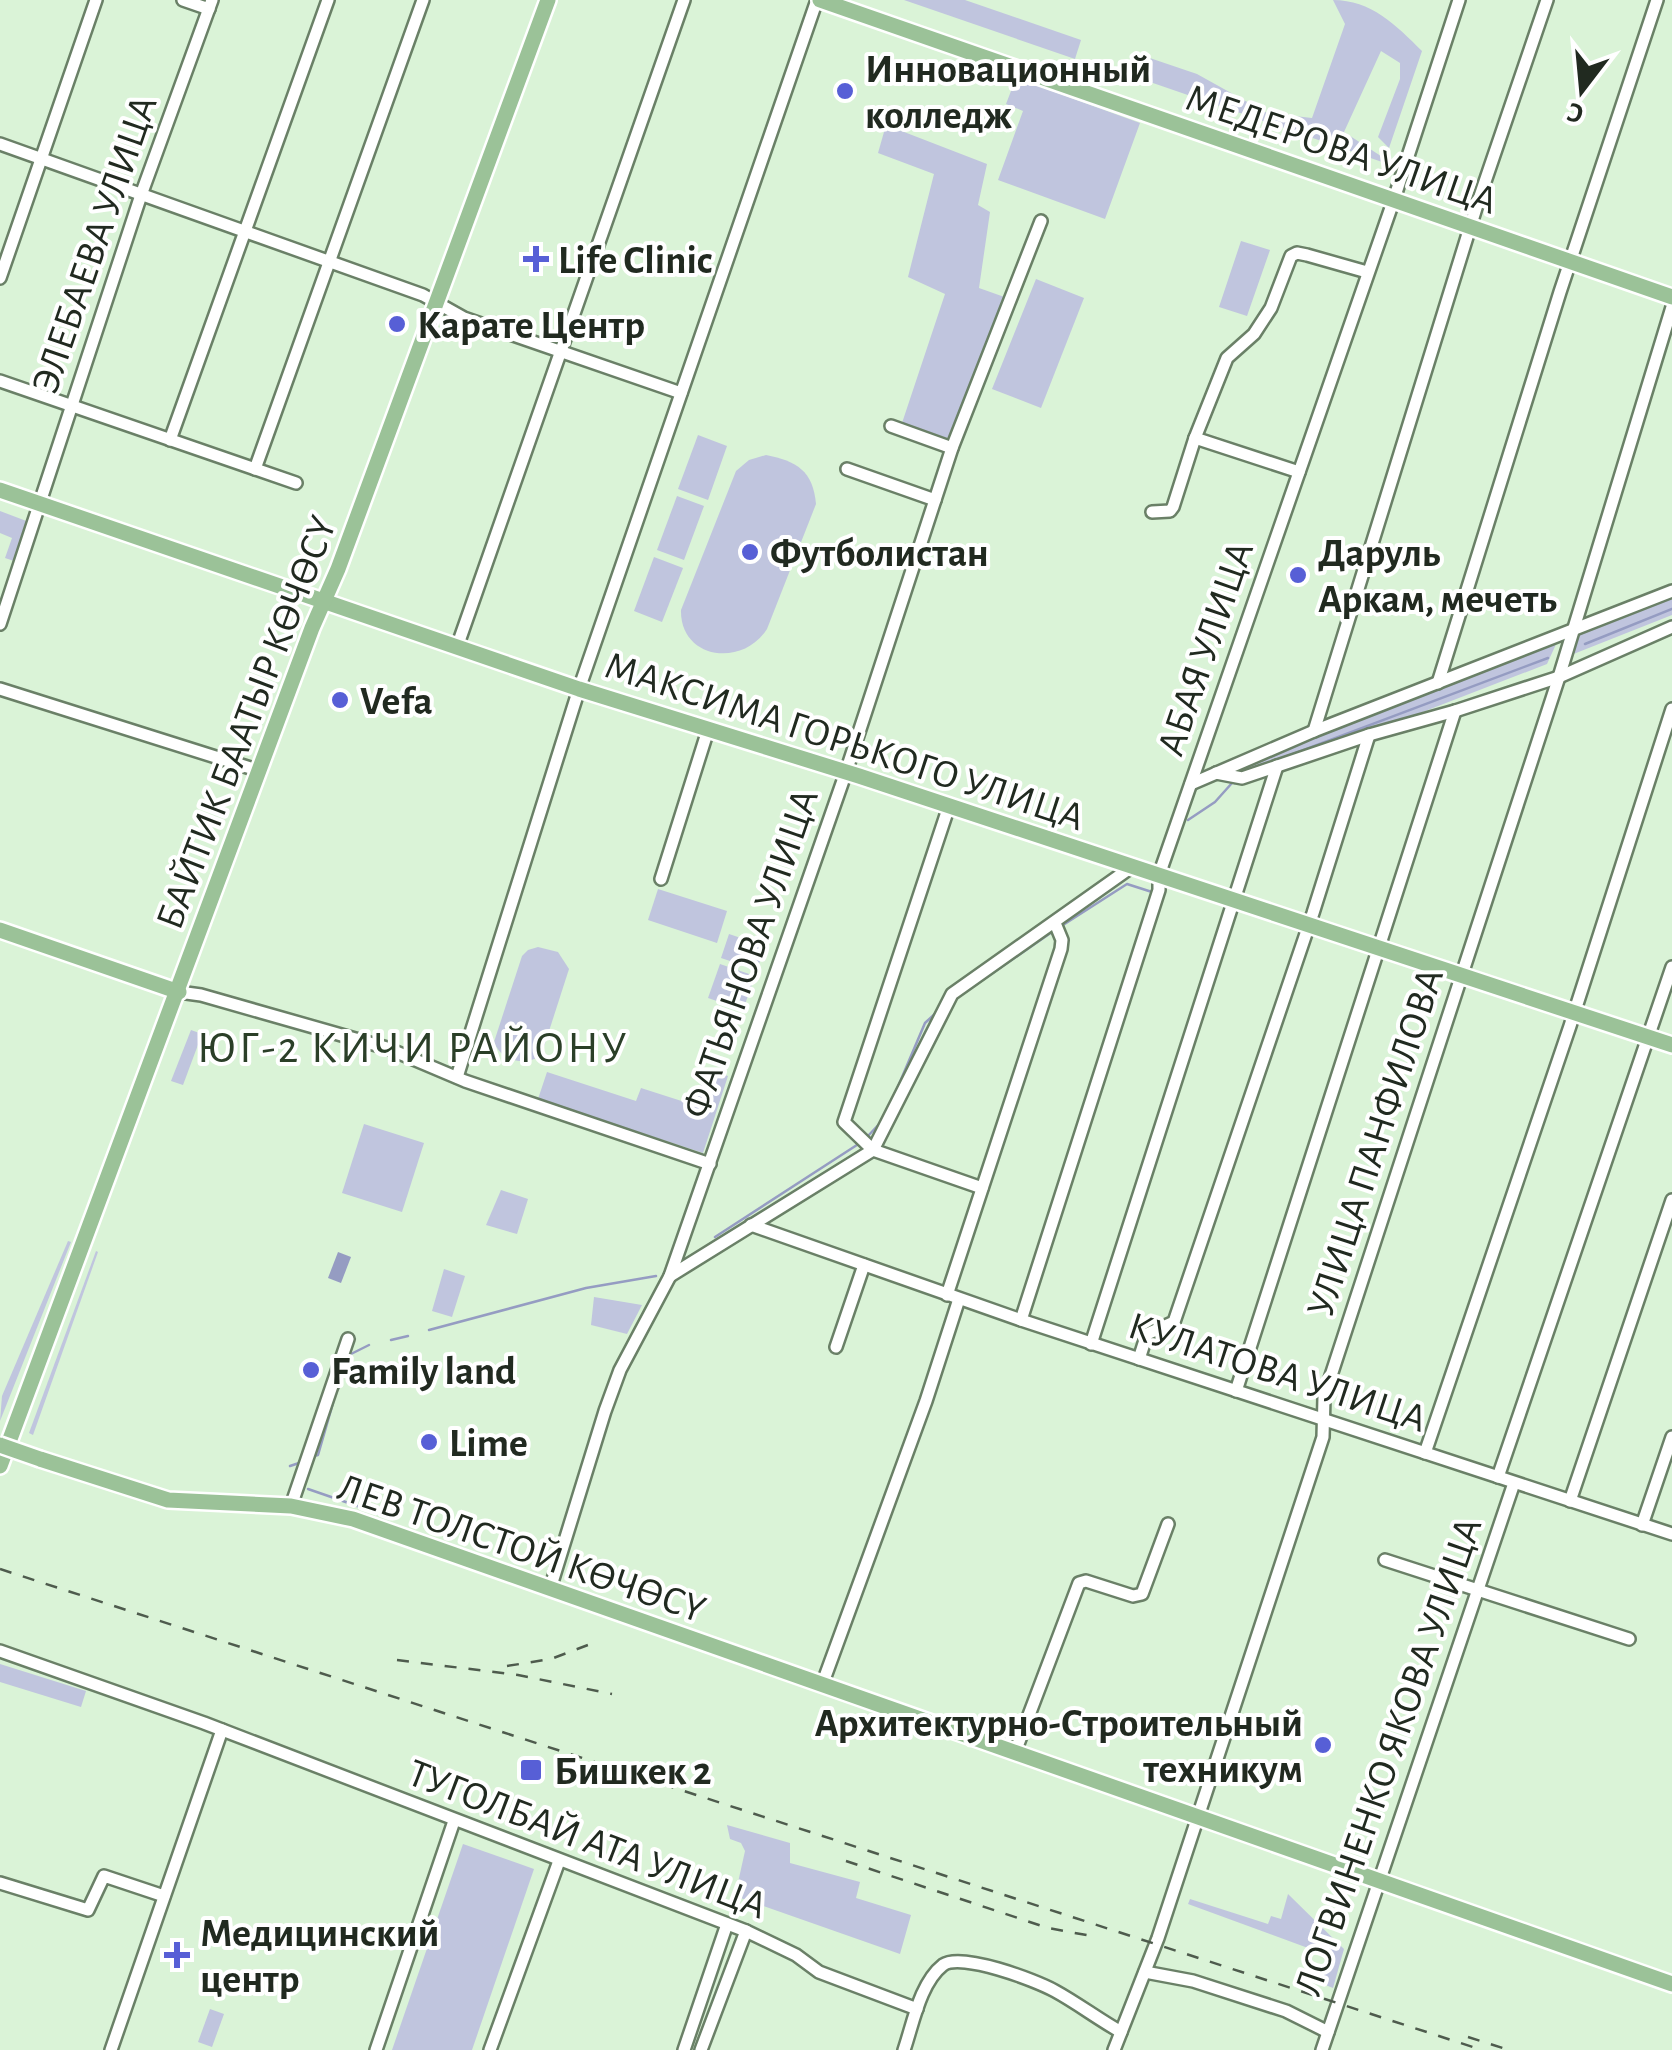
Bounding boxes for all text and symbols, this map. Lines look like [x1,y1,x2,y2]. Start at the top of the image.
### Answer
north arrow [1532,40,1632,140]
place label: Инновационный колледж [865,50,1151,136]
street label: МЕДЕРОВА УЛИЦА [1181,78,1502,222]
marker: Инновационный колледж [834,80,856,102]
street label: ЭЛЕБАЕВА УЛИЦА [25,91,165,399]
text: С [1564,97,1587,128]
place label: Life Clinic [558,241,712,281]
marker: Life Clinic [523,246,549,272]
place label: Карате Центр [417,306,645,346]
marker: Карате Центр [386,313,408,335]
street label: БАЙТИК БААТЫР КӨЧӨСҮ [149,510,344,935]
place label: Футболистан [770,534,989,574]
place label: Даруль Аркам, мечеть [1318,534,1557,620]
street label: АБАЯ УЛИЦА [1151,537,1261,761]
marker: Футболистан [739,541,761,563]
marker: Даруль Аркам, мечеть [1287,564,1309,586]
street label: МАКСИМА ГОРЬКОГО УЛИЦА [600,645,1089,838]
place label: Vefa [360,682,433,722]
marker: Vefa [329,689,351,711]
street label: ФАТЬЯНОВА УЛИЦА [676,784,826,1123]
street label: УЛИЦА ПАНФИЛОВА [1301,963,1451,1322]
district label: ЮГ-2 КИЧИ РАЙОНУ [197,1025,629,1071]
street label: КУЛАТОВА УЛИЦА [1123,1306,1431,1440]
place label: Family land [331,1352,516,1392]
marker: Family land [300,1359,322,1381]
place label: Lime [449,1424,528,1464]
marker: Lime [418,1431,440,1453]
street label: ЛЕВ ТОЛСТОЙ КӨЧӨСҮ [333,1466,711,1631]
street label: ЛОГВИНЕНКО ЯКОВА УЛИЦА [1288,1513,1490,2001]
place label: Архитектурно-Строительный техникум [814,1704,1303,1790]
marker: Архитектурно-Строительный техникум [1312,1734,1334,1756]
street label: ТУГОЛБАЙ АТА УЛИЦА [403,1752,772,1927]
place label: Бишкек 2 [554,1752,711,1792]
marker: Бишкек 2 [518,1757,544,1783]
place label: Медицинский центр [200,1914,440,2000]
marker: Медицинский центр [164,1942,190,1968]

